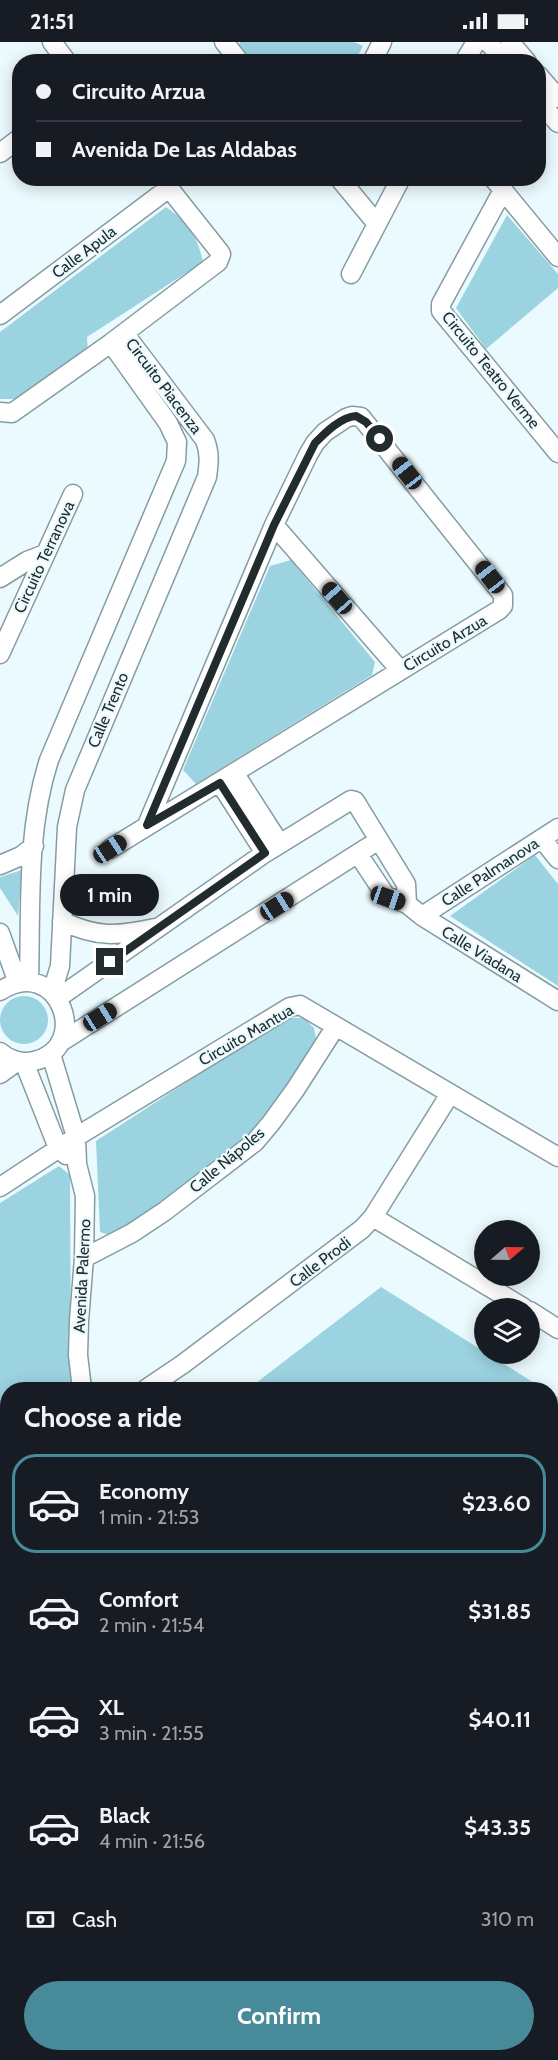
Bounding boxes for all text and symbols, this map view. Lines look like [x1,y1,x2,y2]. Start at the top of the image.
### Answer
text: 21:51 [30,8,75,35]
text: Circuito Arzua [72,78,205,105]
text: Avenida De Las Aldabas [72,136,297,163]
street label: Calle Apula [48,222,120,282]
street label: Circuito Teatro Verme [438,308,544,432]
street label: Circuito Piacenza [122,334,206,438]
route start [366,425,393,452]
car [389,453,425,493]
street label: Circuito Terranova [10,498,78,616]
car [472,557,508,597]
car [318,579,356,617]
street label: Circuito Arzua [400,611,490,675]
street label: Calle Trento [84,669,132,750]
car [90,832,130,866]
street label: Calle Palmanova [438,833,542,910]
callout: 1 min [60,875,160,917]
text: 1 min [87,883,132,907]
car [368,884,408,912]
car [257,889,297,923]
street label: Calle Viadana [438,922,526,986]
route end [96,948,123,975]
car [80,1000,120,1034]
street label: Circuito Mantua [195,1000,297,1070]
street label: Calle Nápoles [186,1123,269,1197]
street label: Avenida Palermo [70,1218,94,1333]
north arrow [474,1220,540,1286]
map controls [474,1220,540,1364]
street label: Calle Prodi [286,1233,354,1291]
button: layers [474,1298,540,1364]
text: Choose a ride [24,1401,182,1434]
icon: car [27,1477,81,1531]
text: Economy [99,1478,189,1505]
text: $23.60 [462,1490,531,1517]
text: 1 min · 21:53 [99,1505,200,1529]
icon: car [27,1585,81,1639]
text: Comfort [99,1586,178,1613]
text: $31.85 [468,1598,531,1625]
text: 2 min · 21:54 [99,1613,204,1637]
icon: car [27,1693,81,1747]
text: XL [99,1694,124,1721]
text: $40.11 [469,1706,531,1733]
text: 3 min · 21:55 [99,1721,204,1745]
icon: car [27,1801,81,1855]
text: Black [99,1802,150,1829]
text: $43.35 [464,1814,531,1841]
text: 4 min · 21:56 [99,1829,205,1853]
icon: cash [24,1903,57,1936]
text: Cash [72,1906,117,1933]
text: 310 m [481,1907,534,1931]
button: Confirm [24,1981,534,2050]

